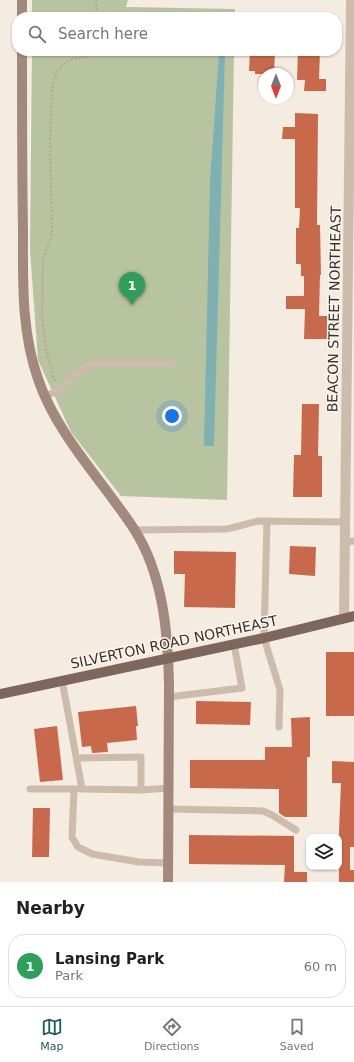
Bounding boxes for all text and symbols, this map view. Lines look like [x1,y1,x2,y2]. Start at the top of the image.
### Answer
search box [12,12,342,56]
icon: search [26,23,48,45]
text: Search here [58,25,148,43]
north arrow [258,68,294,104]
street label: BEACON STREET NORTHEAST [324,205,344,412]
pin: 1 [119,272,145,305]
your location [162,406,182,426]
street label: SILVERTON ROAD NORTHEAST [69,612,279,672]
map controls [306,834,342,870]
button: layers [306,834,342,870]
text: Nearby [16,898,85,918]
text: Lansing Park [55,950,164,968]
text: 1 [25,959,35,974]
text: 60 m [304,959,337,974]
text: Park [55,968,83,983]
tab: Map [40,1016,63,1053]
tab: Directions [144,1016,199,1053]
tab: Saved [280,1016,314,1053]

